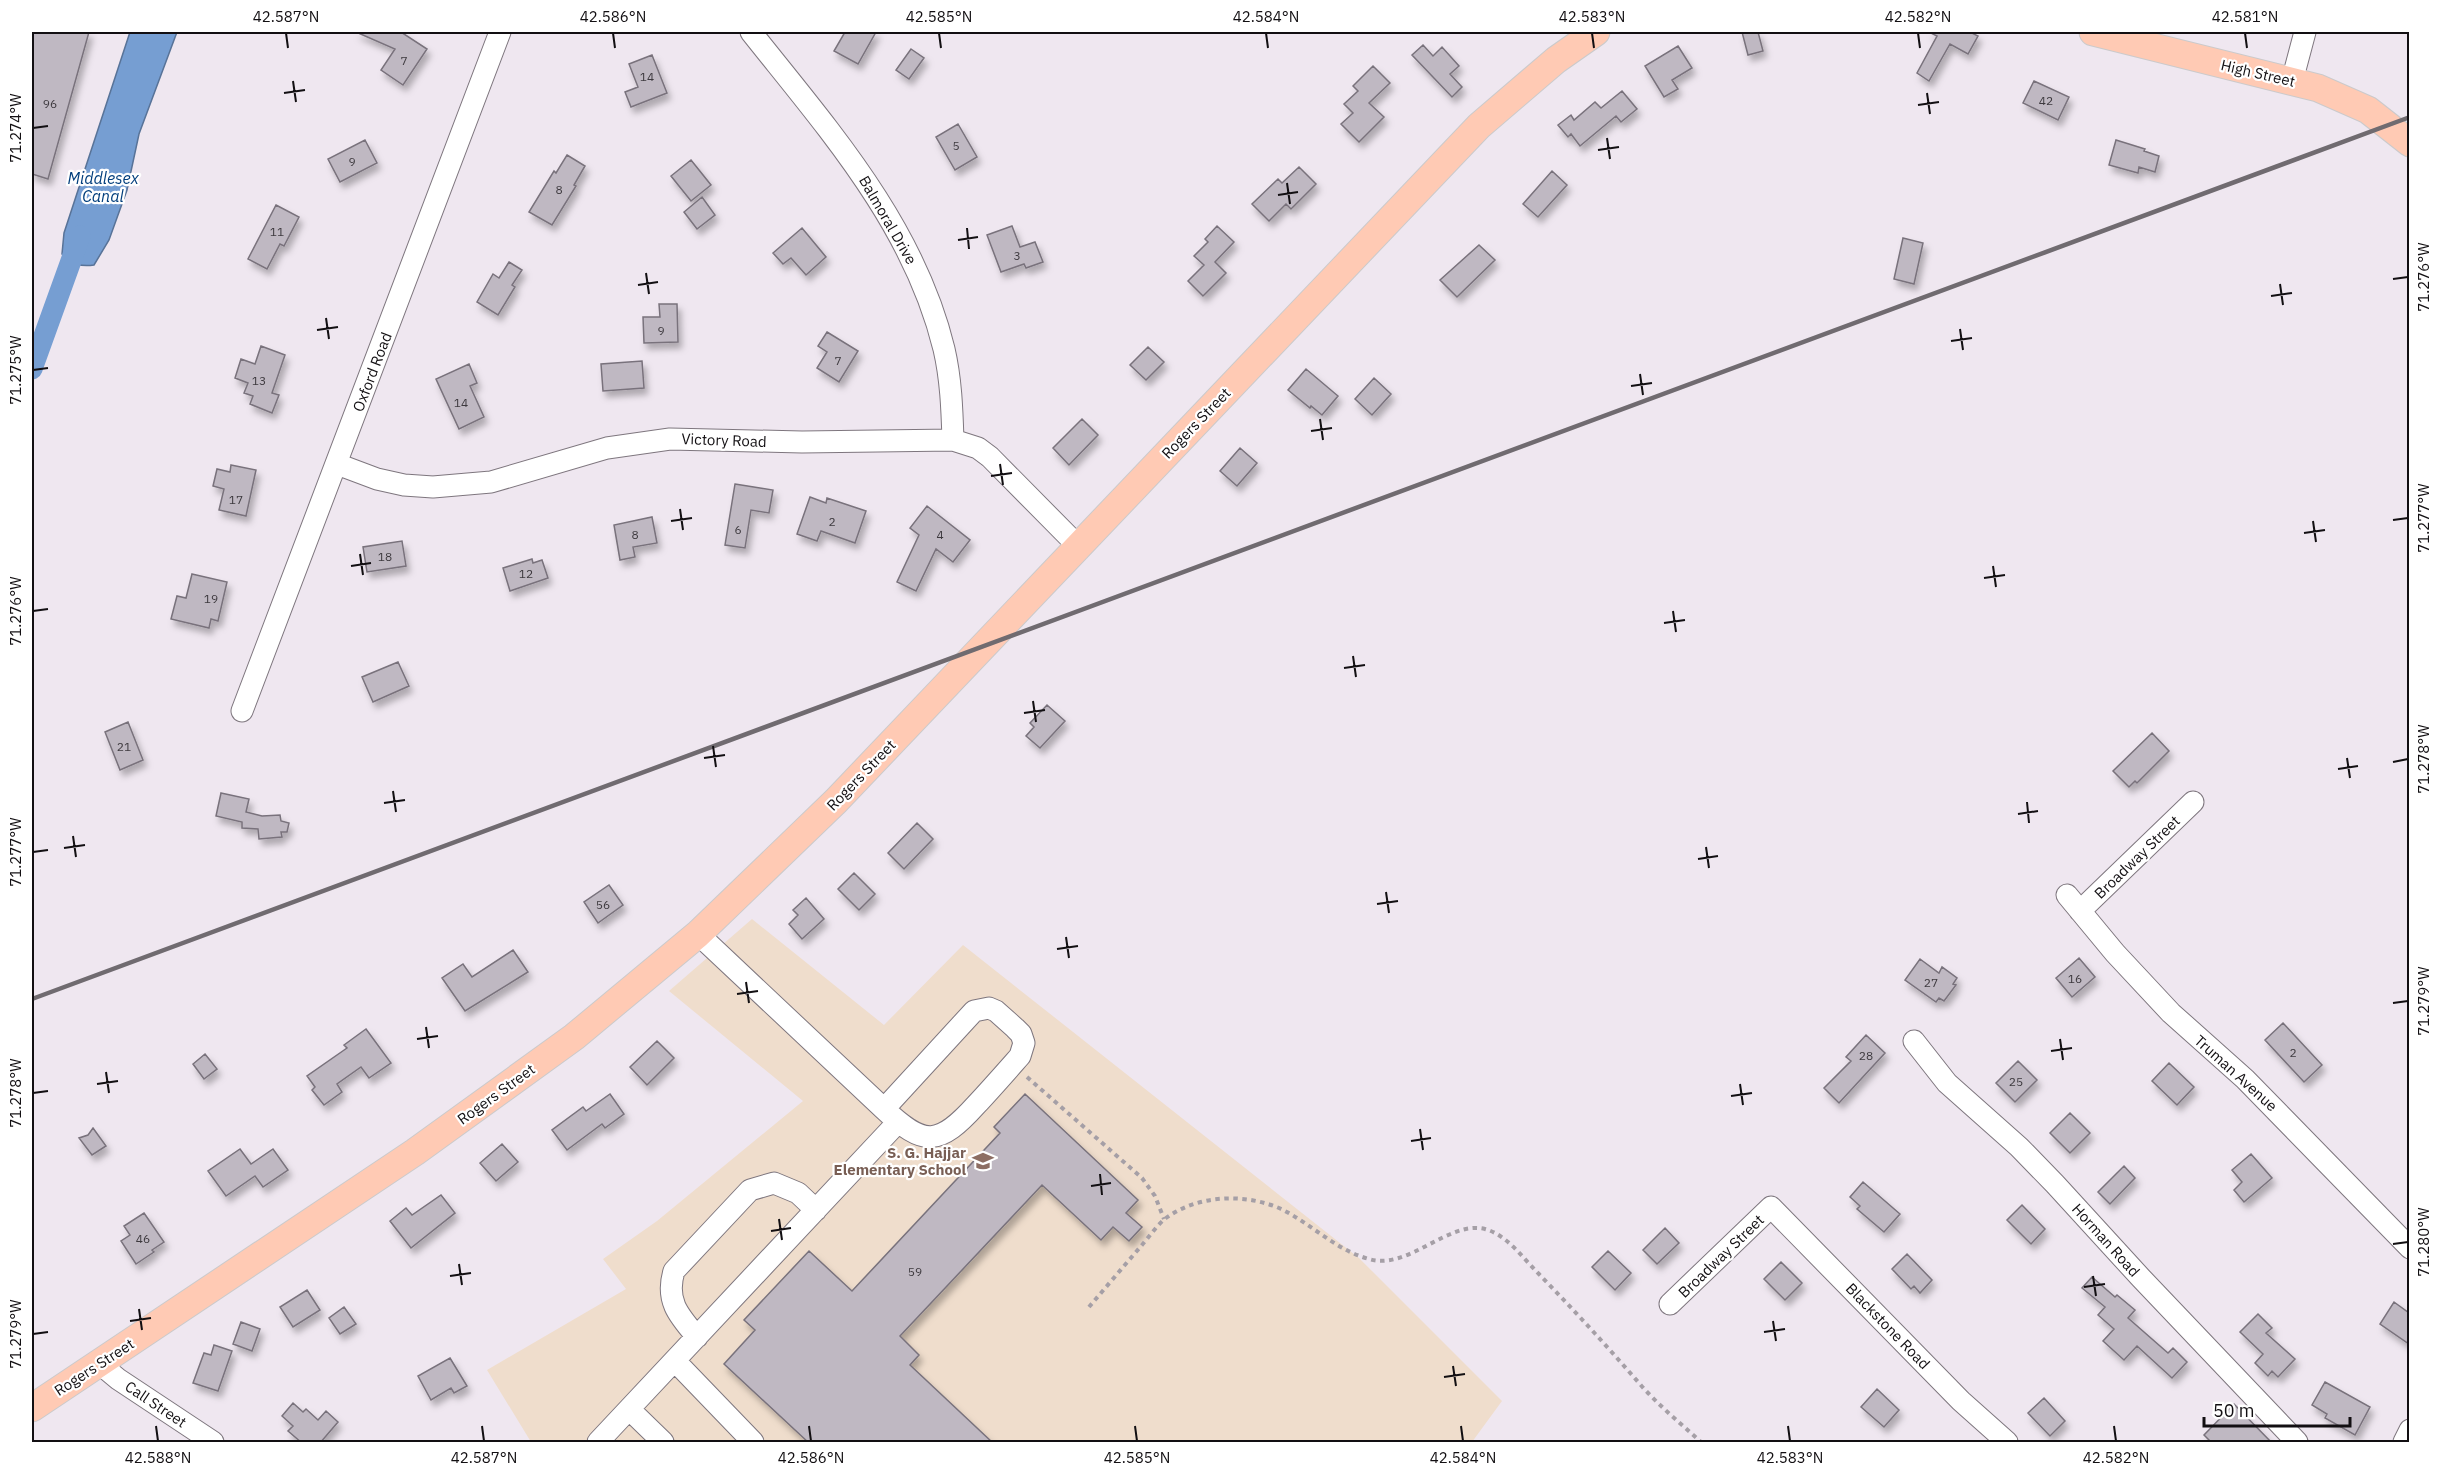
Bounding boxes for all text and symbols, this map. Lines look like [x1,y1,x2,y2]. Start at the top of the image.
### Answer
text: 42.587°N [253,7,319,26]
text: 42.586°N [580,7,646,26]
text: 42.585°N [906,7,972,26]
text: 42.584°N [1233,7,1299,26]
text: 42.583°N [1559,7,1625,26]
text: 42.582°N [1885,7,1951,26]
text: 42.581°N [2212,7,2278,26]
house number: 7 [400,53,408,68]
street label: High Street [2219,55,2297,91]
house number: 14 [640,69,654,84]
text: 71.274°W [6,93,25,163]
house number: 42 [2039,93,2053,108]
house number: 96 [43,96,57,111]
house number: 5 [952,138,960,153]
house number: 9 [348,154,356,169]
water label: Middlesex Canal [67,168,140,206]
street label: Balmoral Drive [855,172,921,268]
house number: 8 [555,182,563,197]
house number: 11 [270,224,284,239]
text: 71.276°W [2414,242,2433,312]
house number: 3 [1013,248,1021,263]
house number: 9 [657,323,665,338]
street label: Oxford Road [348,330,396,414]
text: 71.275°W [6,335,25,405]
house number: 7 [834,353,842,368]
house number: 13 [252,373,266,388]
street label: Rogers Street [1157,384,1235,462]
house number: 14 [454,395,468,410]
street label: Victory Road [681,429,767,451]
text: 71.277°W [2414,483,2433,553]
house number: 17 [229,492,243,507]
house number: 2 [828,514,836,529]
house number: 6 [734,522,742,537]
house number: 8 [631,527,639,542]
house number: 4 [936,527,944,542]
house number: 18 [378,549,392,564]
house number: 12 [519,566,533,581]
text: 71.276°W [6,576,25,646]
house number: 19 [204,591,218,606]
text: 71.278°W [2414,724,2433,794]
street label: Rogers Street [822,736,900,814]
house number: 21 [117,739,131,754]
street label: Broadway Street [2090,811,2184,903]
text: 71.277°W [6,817,25,887]
house number: 56 [596,897,610,912]
text: 71.279°W [2414,966,2433,1036]
house number: 16 [2068,971,2082,986]
house number: 27 [1924,975,1938,990]
street label: Truman Avenue [2191,1031,2281,1115]
house number: 2 [2289,1045,2297,1060]
house number: 28 [1859,1048,1873,1063]
text: 71.278°W [6,1058,25,1128]
street label: Rogers Street [453,1059,539,1129]
house number: 25 [2009,1074,2023,1089]
place label: S. G. Hajjar Elementary School [834,1143,966,1179]
school or university icon: S. G. Hajjar Elementary School [971,1149,995,1173]
street label: Horman Road [2068,1199,2144,1281]
text: 71.280°W [2414,1207,2433,1277]
street label: Broadway Street [1674,1210,1768,1302]
house number: 46 [136,1231,150,1246]
house number: 59 [908,1264,922,1279]
street label: Blackstone Road [1842,1279,1934,1373]
text: 71.279°W [6,1299,25,1369]
street label: Rogers Street [51,1334,137,1400]
street label: Call Street [122,1377,190,1431]
scale bar [2204,1390,2350,1428]
text: 50 m [2213,1399,2255,1422]
text: 42.588°N [125,1448,191,1467]
text: 42.587°N [451,1448,517,1467]
text: 42.586°N [778,1448,844,1467]
text: 42.585°N [1104,1448,1170,1467]
text: 42.584°N [1430,1448,1496,1467]
text: 42.583°N [1757,1448,1823,1467]
text: 42.582°N [2083,1448,2149,1467]

